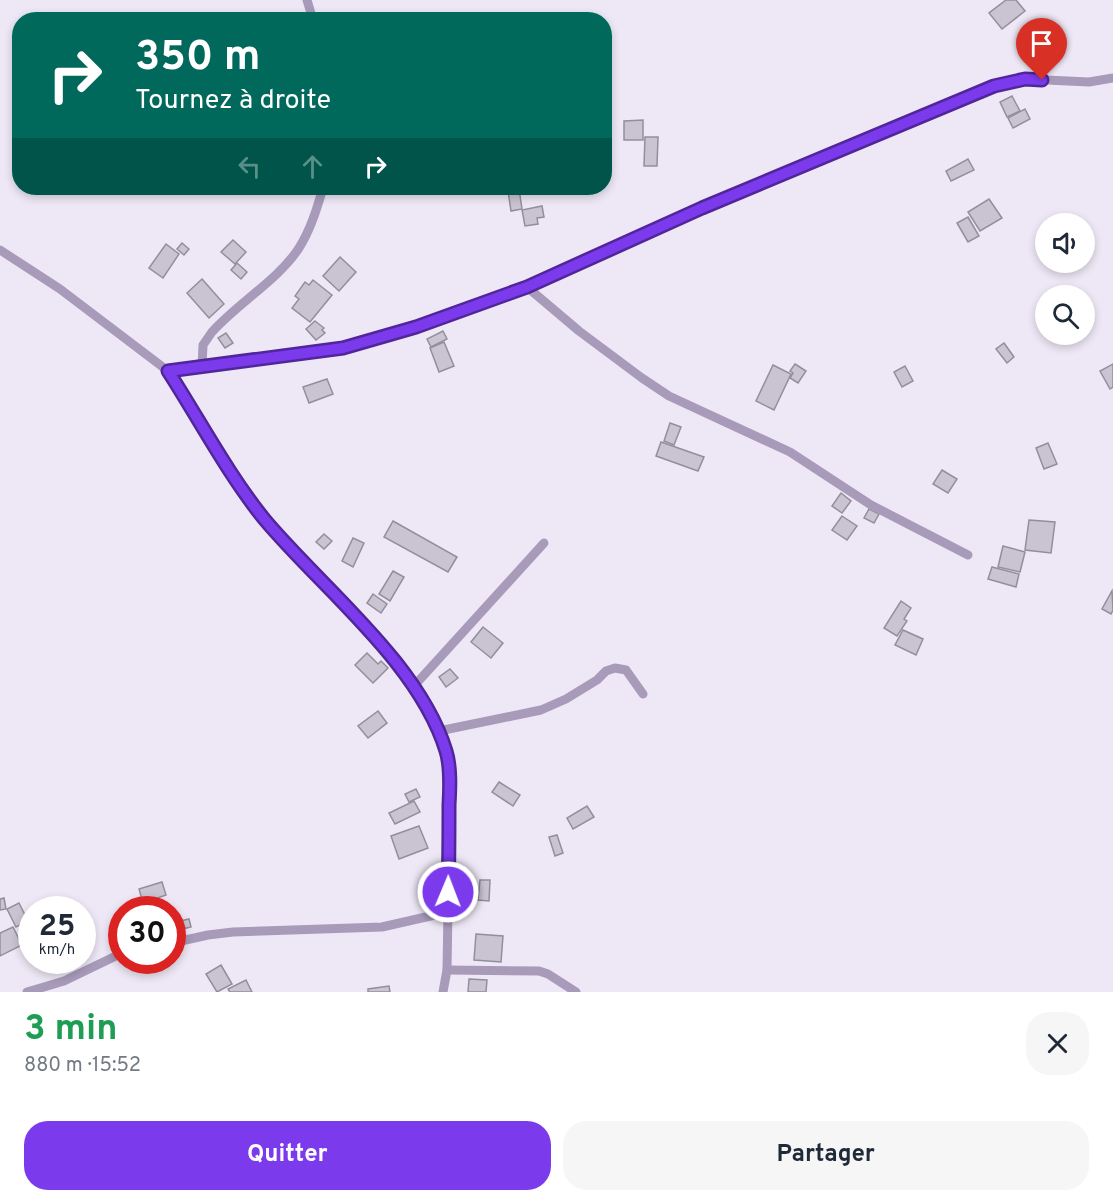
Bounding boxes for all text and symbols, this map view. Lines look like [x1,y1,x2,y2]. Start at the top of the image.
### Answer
pin [1016,18,1067,80]
icon: arrive [1025,27,1058,60]
text: 350 m [135,32,261,85]
icon: right [36,36,114,114]
text: Tournez à droite [135,84,331,118]
icon: left [233,150,266,183]
icon: ahead [296,150,329,183]
icon: right [359,150,392,183]
map controls [1035,213,1095,345]
button: sound [1035,213,1095,273]
button: search [1035,285,1095,345]
position arrow [416,860,480,924]
speed limit sign: 30 [108,896,186,974]
text: 25 [39,909,75,946]
text: km/h [39,941,75,960]
text: 3 min [24,1007,118,1053]
button: close [1026,1012,1089,1075]
text: 880 m · 15:52 [24,1053,141,1079]
button: Quitter [24,1121,551,1190]
button: Partager [563,1121,1089,1190]

